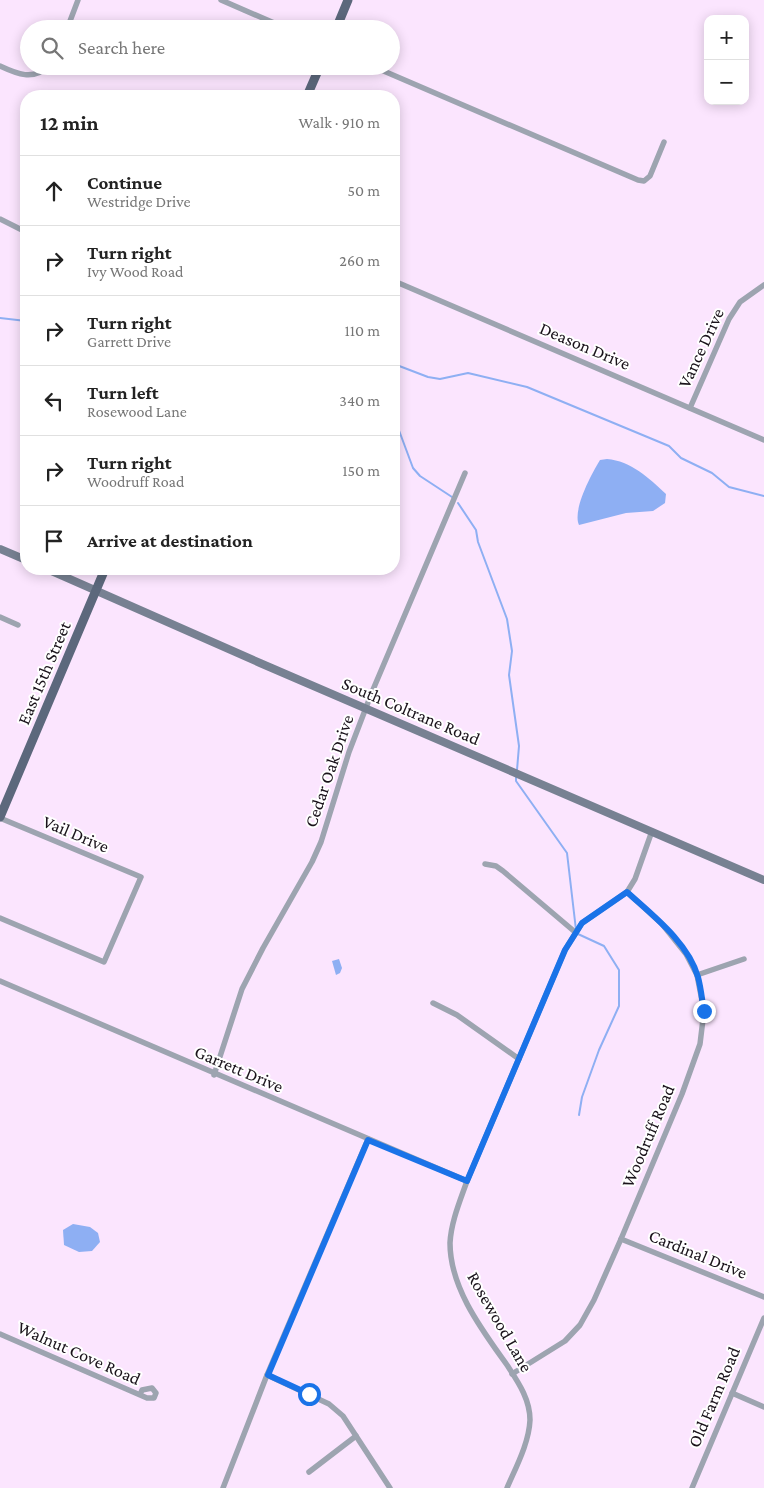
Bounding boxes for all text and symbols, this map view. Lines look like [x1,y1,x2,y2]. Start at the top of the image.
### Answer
map controls [704,15,749,105]
button: + [704,15,749,60]
search box [20,20,400,75]
icon: search [38,34,66,62]
text: Search here [78,37,165,58]
button: − [704,60,749,105]
text: 12 min [40,111,99,135]
text: Walk · 910 m [299,114,380,131]
text: Continue [87,172,162,193]
icon: ahead [40,177,68,205]
text: 50 m [348,182,380,199]
text: Westridge Drive [87,193,190,210]
text: Turn right [87,242,172,263]
icon: right [40,247,68,275]
text: 260 m [339,252,380,269]
text: Ivy Wood Road [87,263,183,280]
street label: Vance Drive [674,305,728,391]
text: Turn right [87,312,172,333]
icon: right [40,317,68,345]
street label: Deason Drive [537,318,633,374]
text: 110 m [344,322,380,339]
text: Garrett Drive [87,333,171,350]
text: Turn left [87,382,159,403]
icon: left [40,387,68,415]
text: 340 m [339,392,380,409]
text: Rosewood Lane [87,403,187,420]
text: Turn right [87,452,172,473]
icon: right [40,457,68,485]
text: 150 m [342,462,380,479]
text: Woodruff Road [87,473,184,490]
icon: arrive [40,527,68,555]
text: Arrive at destination [87,530,253,551]
street label: East 15th Street [13,617,75,728]
street label: South Coltrane Road [339,673,483,749]
street label: Cedar Oak Drive [300,712,358,830]
street label: Vail Drive [40,811,112,857]
route end [693,1000,716,1023]
street label: Garrett Drive [192,1041,286,1097]
street label: Woodruff Road [617,1081,679,1190]
street label: Cardinal Drive [646,1225,750,1283]
street label: Rosewood Lane [463,1268,537,1376]
street label: Walnut Cove Road [14,1317,144,1389]
street label: Old Farm Road [684,1343,744,1450]
route start [298,1383,321,1406]

